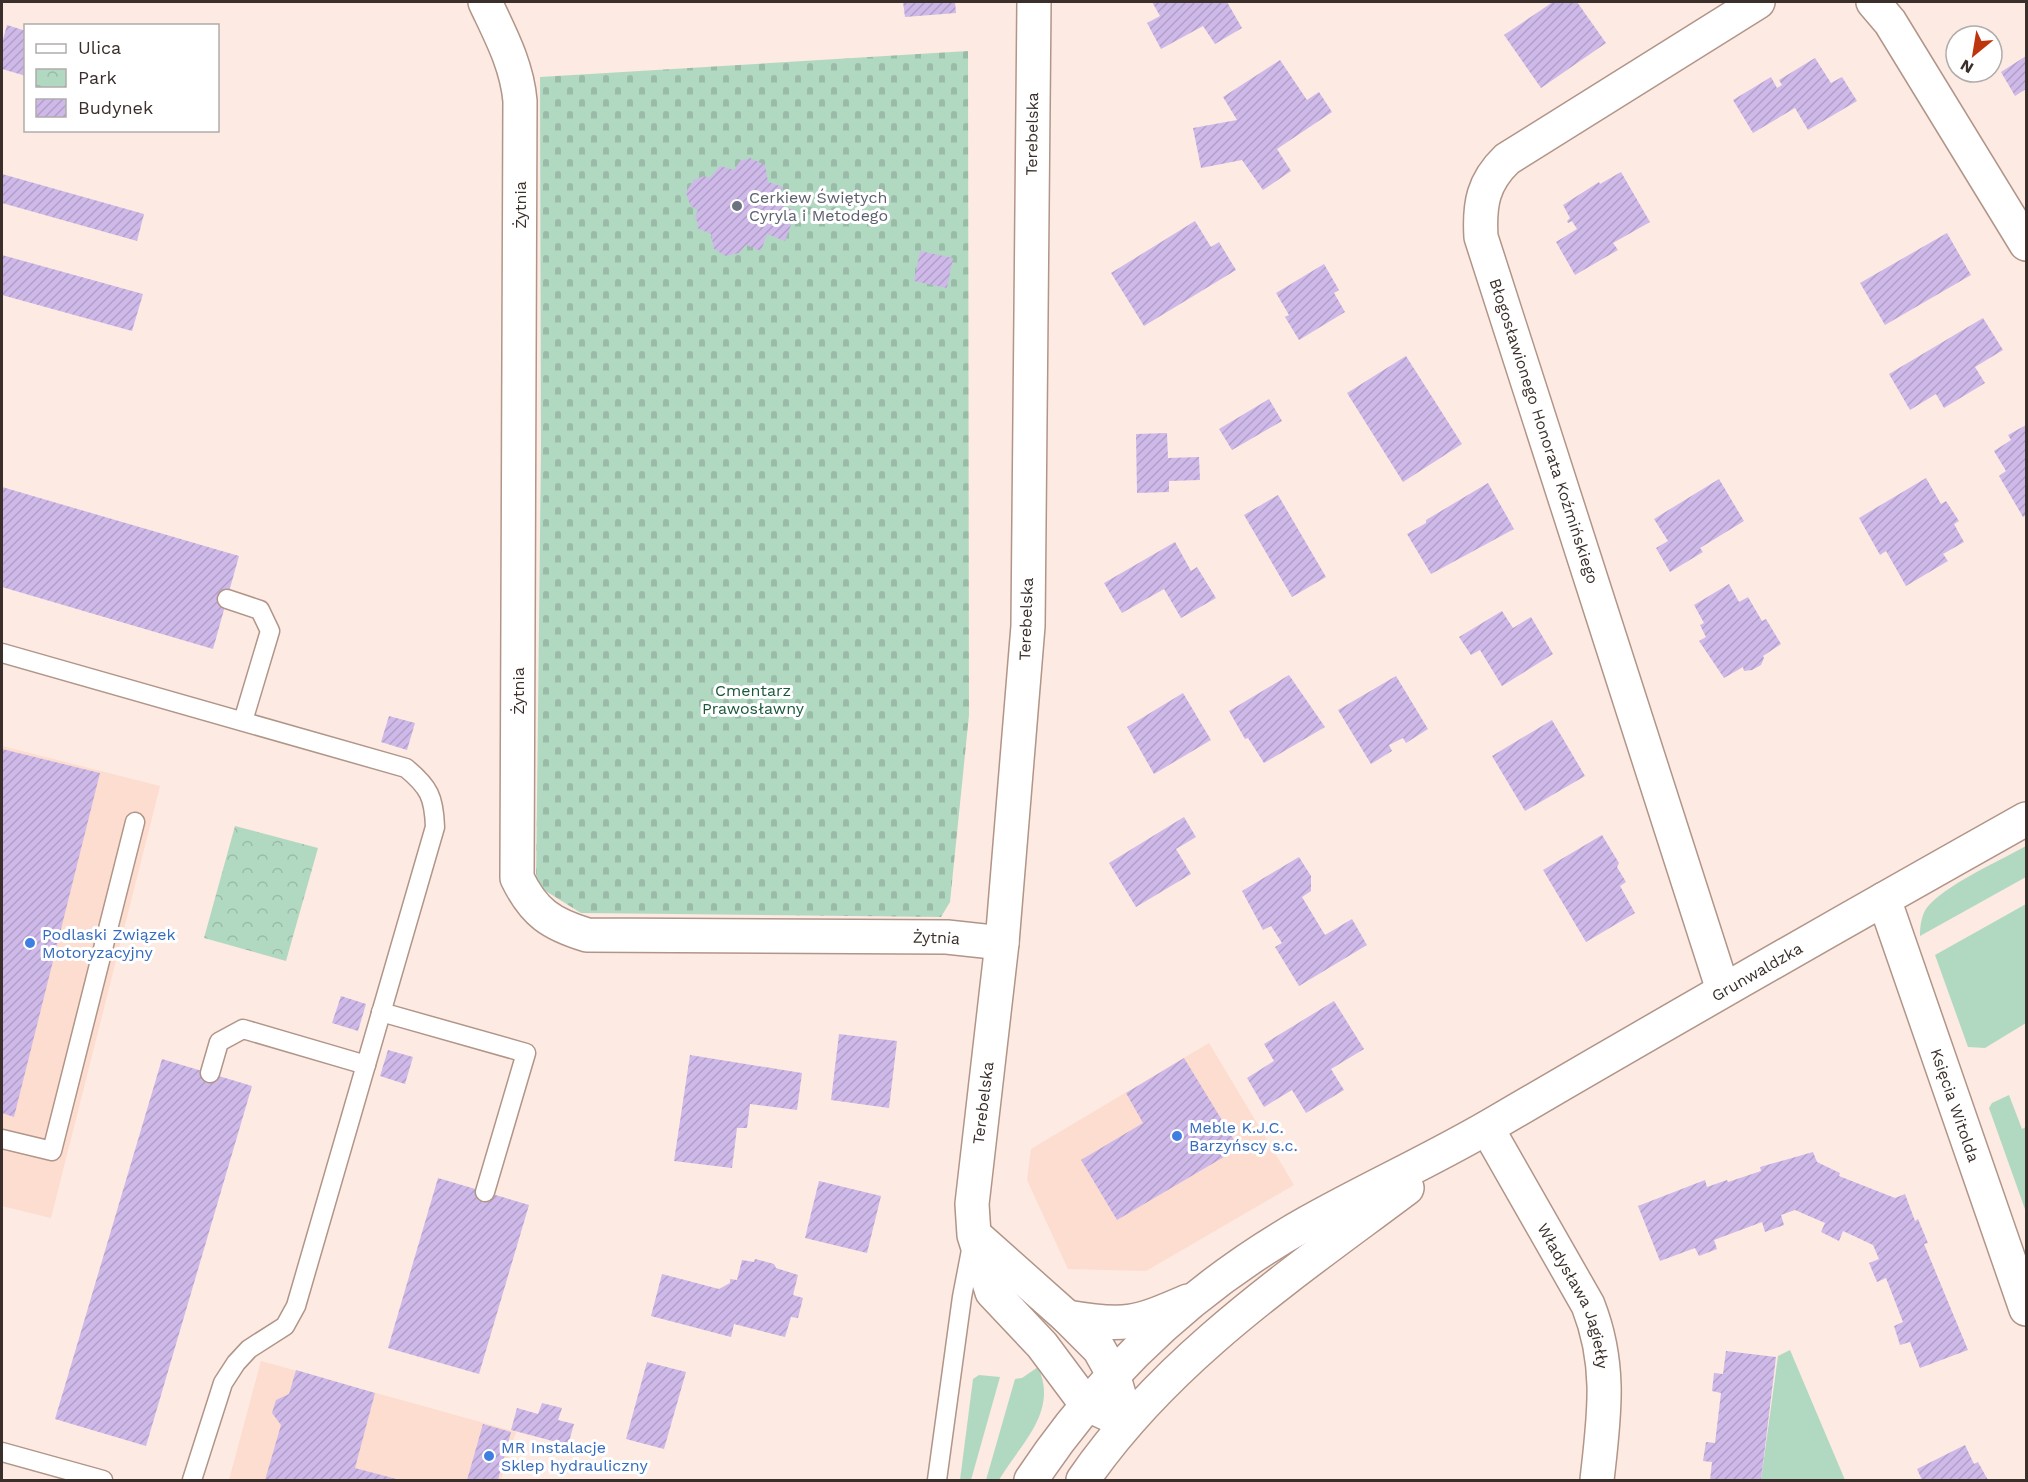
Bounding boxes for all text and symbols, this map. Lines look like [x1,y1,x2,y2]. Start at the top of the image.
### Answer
legend [24,24,219,132]
north arrow [1944,24,2004,84]
text: Ulica [78,37,121,58]
text: N [1957,55,1977,78]
text: Park [78,67,117,88]
street label: Terebelska [1022,92,1042,176]
text: Budynek [78,97,153,118]
street label: Żytnia [511,181,530,229]
place label: Cerkiew Świętych Cyryla i Metodego [749,188,888,225]
marker: Cerkiew Świętych Cyryla i Metodego [730,199,744,213]
street label: Błogosławionego Honorata Koźmińskiego [1485,276,1603,586]
street label: Terebelska [1015,577,1037,661]
street label: Żytnia [509,667,528,715]
park label: Cmentarz Prawosławny [702,681,805,718]
place label: Podlaski Związek Motoryzacyjny [42,925,176,962]
street label: Żytnia [913,927,961,948]
marker: Podlaski Związek Motoryzacyjny [23,936,37,950]
street label: Grunwaldzka [1708,938,1806,1005]
street label: Księcia Witolda [1927,1046,1984,1164]
street label: Terebelska [969,1061,997,1145]
place label: Meble K.J.C. Barzyńscy s.c. [1189,1118,1298,1155]
marker: Meble K.J.C. Barzyńscy s.c. [1170,1129,1184,1143]
street label: Władysława Jagiełły [1534,1220,1613,1370]
place label: MR Instalacje Sklep hydrauliczny [501,1438,648,1475]
marker: MR Instalacje Sklep hydrauliczny [482,1449,496,1463]

